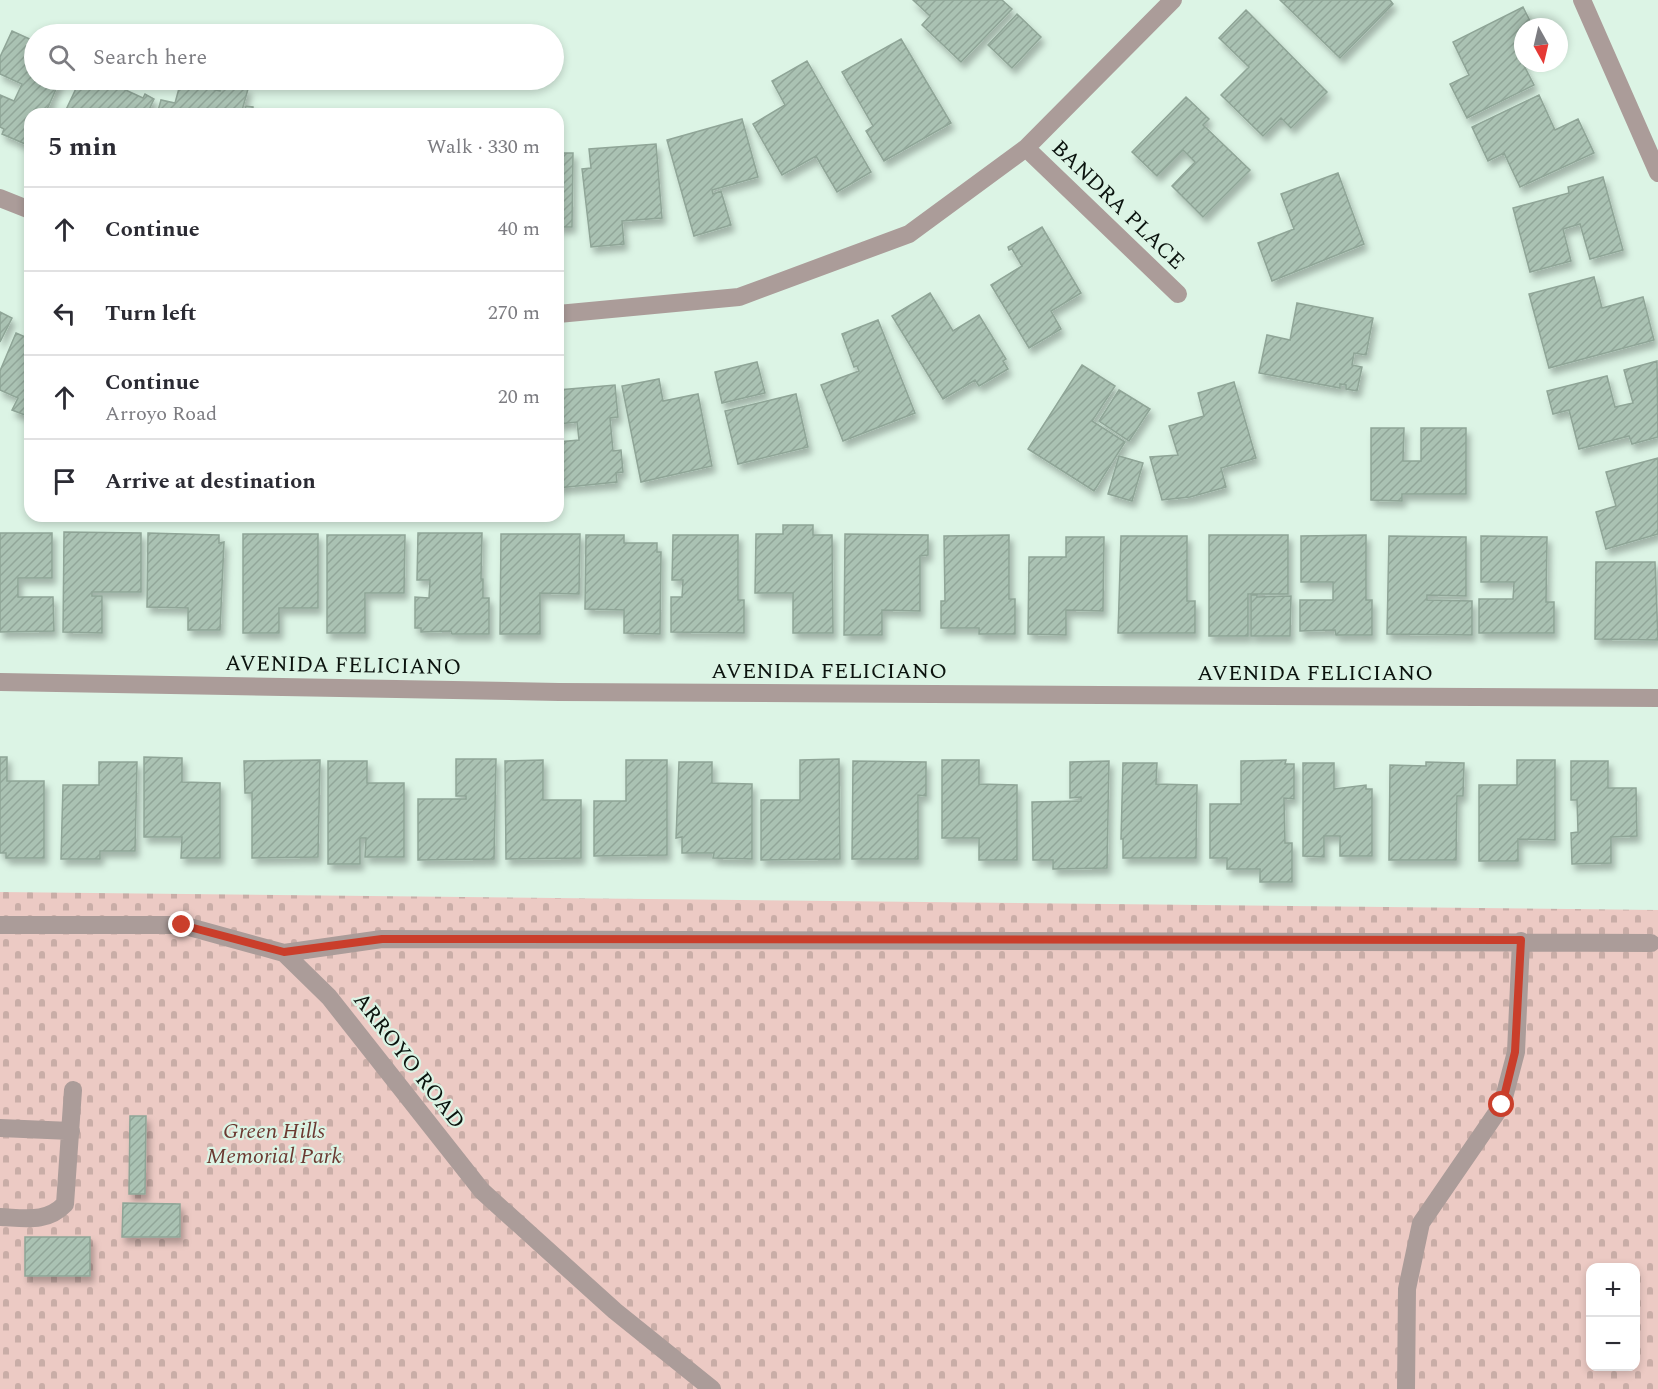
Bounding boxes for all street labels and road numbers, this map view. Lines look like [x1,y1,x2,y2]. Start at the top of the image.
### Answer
street label: BANDRA PLACE [1043,132,1192,278]
street label: AVENIDA FELICIANO [225,647,461,684]
street label: AVENIDA FELICIANO [711,655,947,688]
street label: AVENIDA FELICIANO [1197,657,1433,690]
street label: ARROYO ROAD [345,985,473,1136]

